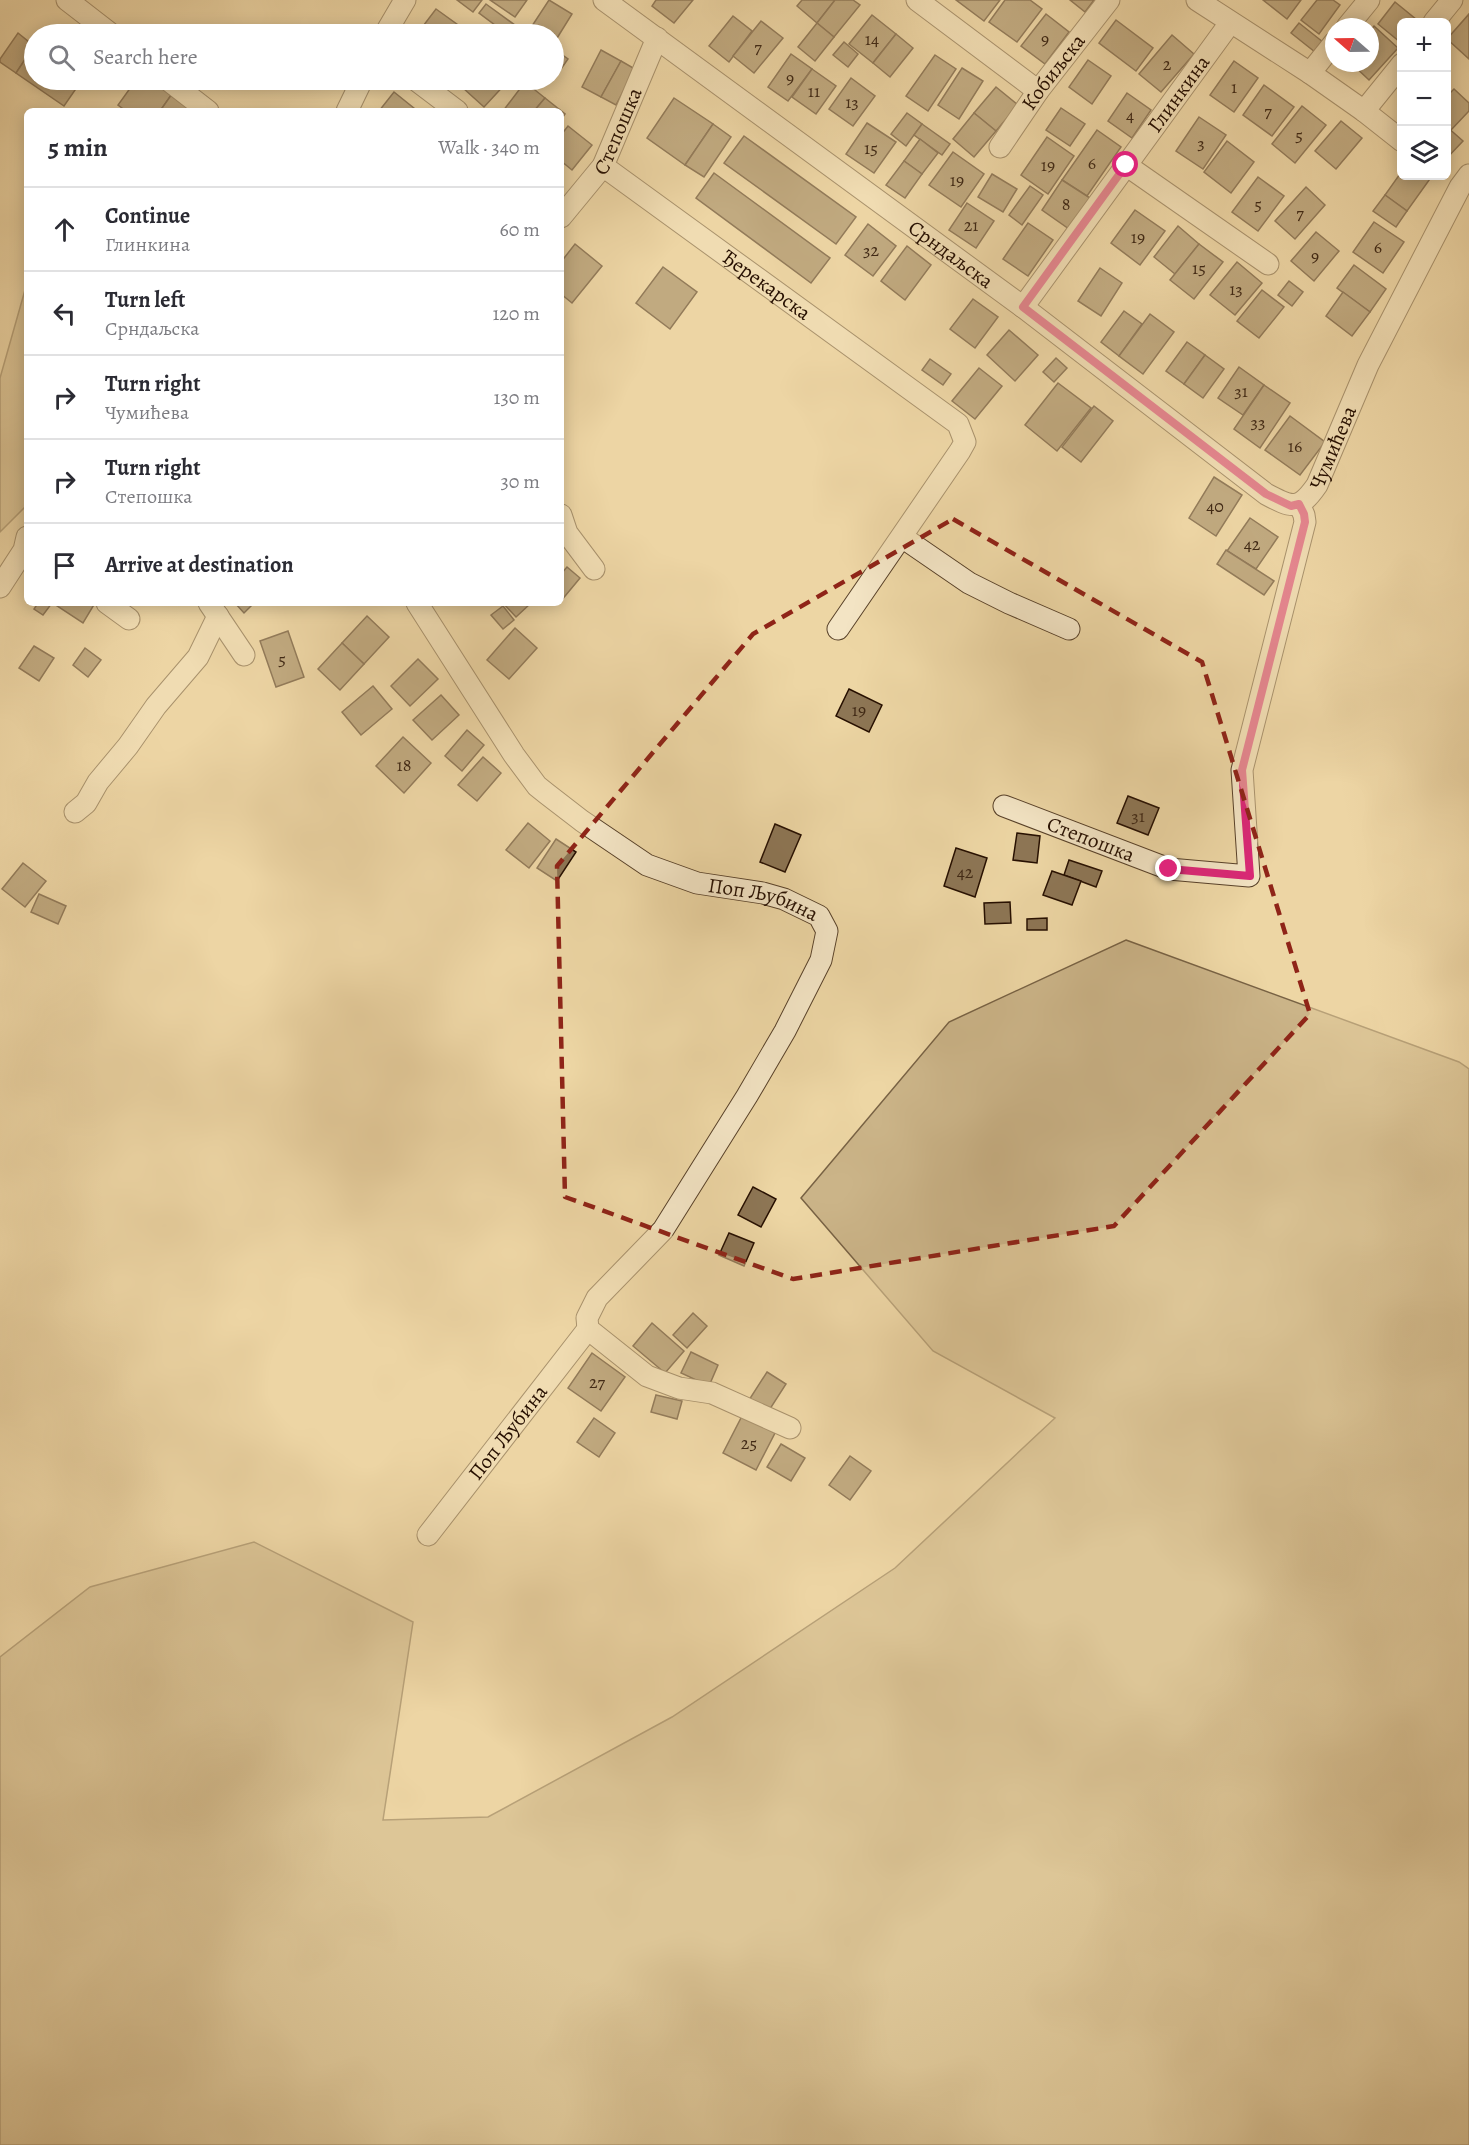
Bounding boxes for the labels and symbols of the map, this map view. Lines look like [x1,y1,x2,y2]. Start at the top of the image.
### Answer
north arrow [1325,18,1379,72]
house number: 14 [865,27,879,51]
house number: 9 [1041,27,1049,51]
street label: Кобиљска [1015,28,1092,116]
house number: 7 [754,35,762,59]
street label: Глинкина [1141,49,1216,138]
house number: 2 [1163,52,1172,76]
house number: 9 [786,66,794,90]
house number: 1 [1231,75,1237,99]
house number: 11 [808,79,820,103]
street label: Степошка [587,83,649,181]
house number: 13 [845,90,859,114]
house number: 7 [1264,99,1272,123]
house number: 4 [1126,103,1134,127]
house number: 5 [1295,123,1303,147]
house number: 3 [1197,131,1205,155]
house number: 15 [864,136,878,160]
house number: 6 [1088,151,1096,175]
route start [1112,151,1138,177]
house number: 19 [1041,153,1055,177]
house number: 19 [950,168,964,192]
house number: 8 [1062,192,1070,216]
house number: 5 [1254,192,1262,216]
house number: 7 [1296,201,1304,225]
house number: 21 [964,213,978,237]
street label: Срндаљска [903,214,999,295]
house number: 19 [1131,225,1145,249]
house number: 6 [1374,235,1382,259]
house number: 32 [863,238,879,262]
street label: Ђерекарска [716,243,817,327]
house number: 9 [1311,244,1319,268]
house number: 15 [1192,256,1206,280]
house number: 13 [1229,277,1243,301]
house number: 31 [1234,379,1248,403]
street label: Чумићева [1303,401,1363,494]
house number: 33 [1251,410,1265,434]
house number: 16 [1288,434,1302,458]
house number: 40 [1206,494,1224,518]
house number: 42 [1244,532,1261,556]
house number: 5 [278,647,286,671]
house number: 19 [852,698,866,722]
house number: 18 [397,753,411,777]
house number: 31 [1131,804,1145,828]
street label: Степошка [1043,810,1139,869]
route end [1155,855,1181,881]
house number: 42 [957,860,974,884]
street label: Поп Љубина [706,871,824,928]
house number: 27 [589,1370,605,1394]
street label: Поп Љубина [462,1379,554,1486]
house number: 25 [741,1431,757,1455]

